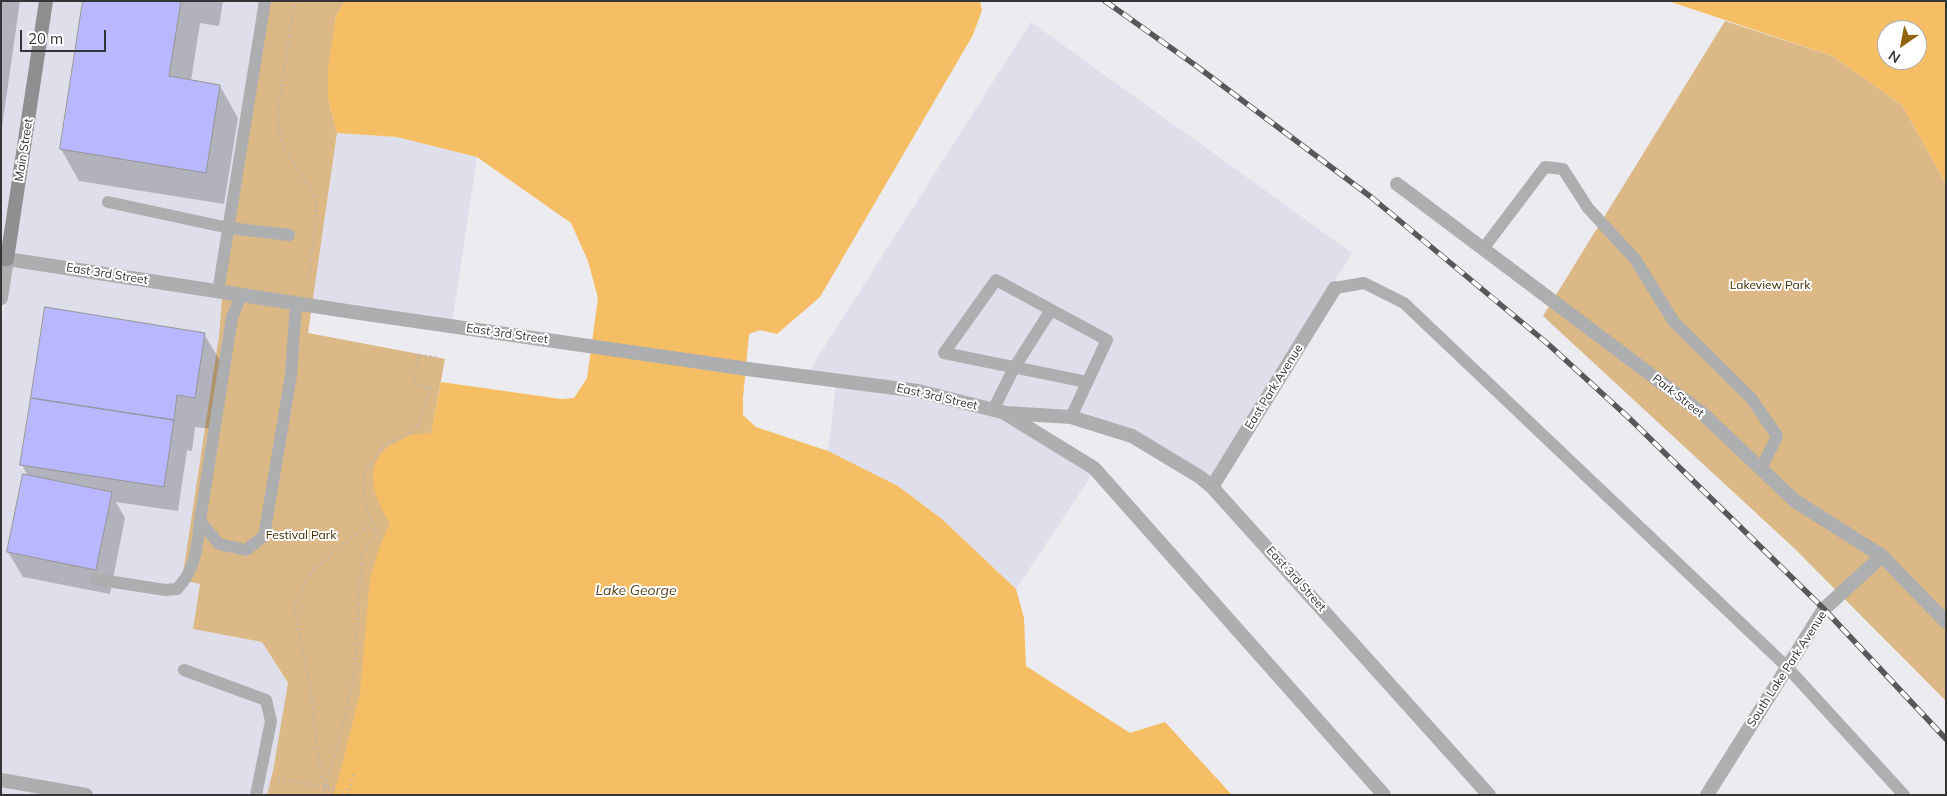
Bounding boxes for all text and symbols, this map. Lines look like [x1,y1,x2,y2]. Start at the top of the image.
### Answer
scale bar [22,20,109,52]
north arrow [1877,20,1927,70]
text: 20 m [28,29,63,48]
text: N [1885,46,1904,67]
street label: Main Street [12,117,36,183]
street label: East 3rd Street [65,260,149,288]
park label: Lakeview Park [1730,278,1810,292]
street label: East 3rd Street [465,321,549,347]
street label: East Park Avenue [1242,342,1306,432]
street label: Park Street [1649,371,1707,421]
street label: East 3rd Street [895,381,979,413]
park label: Festival Park [266,528,336,542]
street label: East 3rd Street [1263,544,1329,614]
water label: Lake George [595,583,677,599]
street label: South Lake Park Avenue [1744,608,1830,730]

